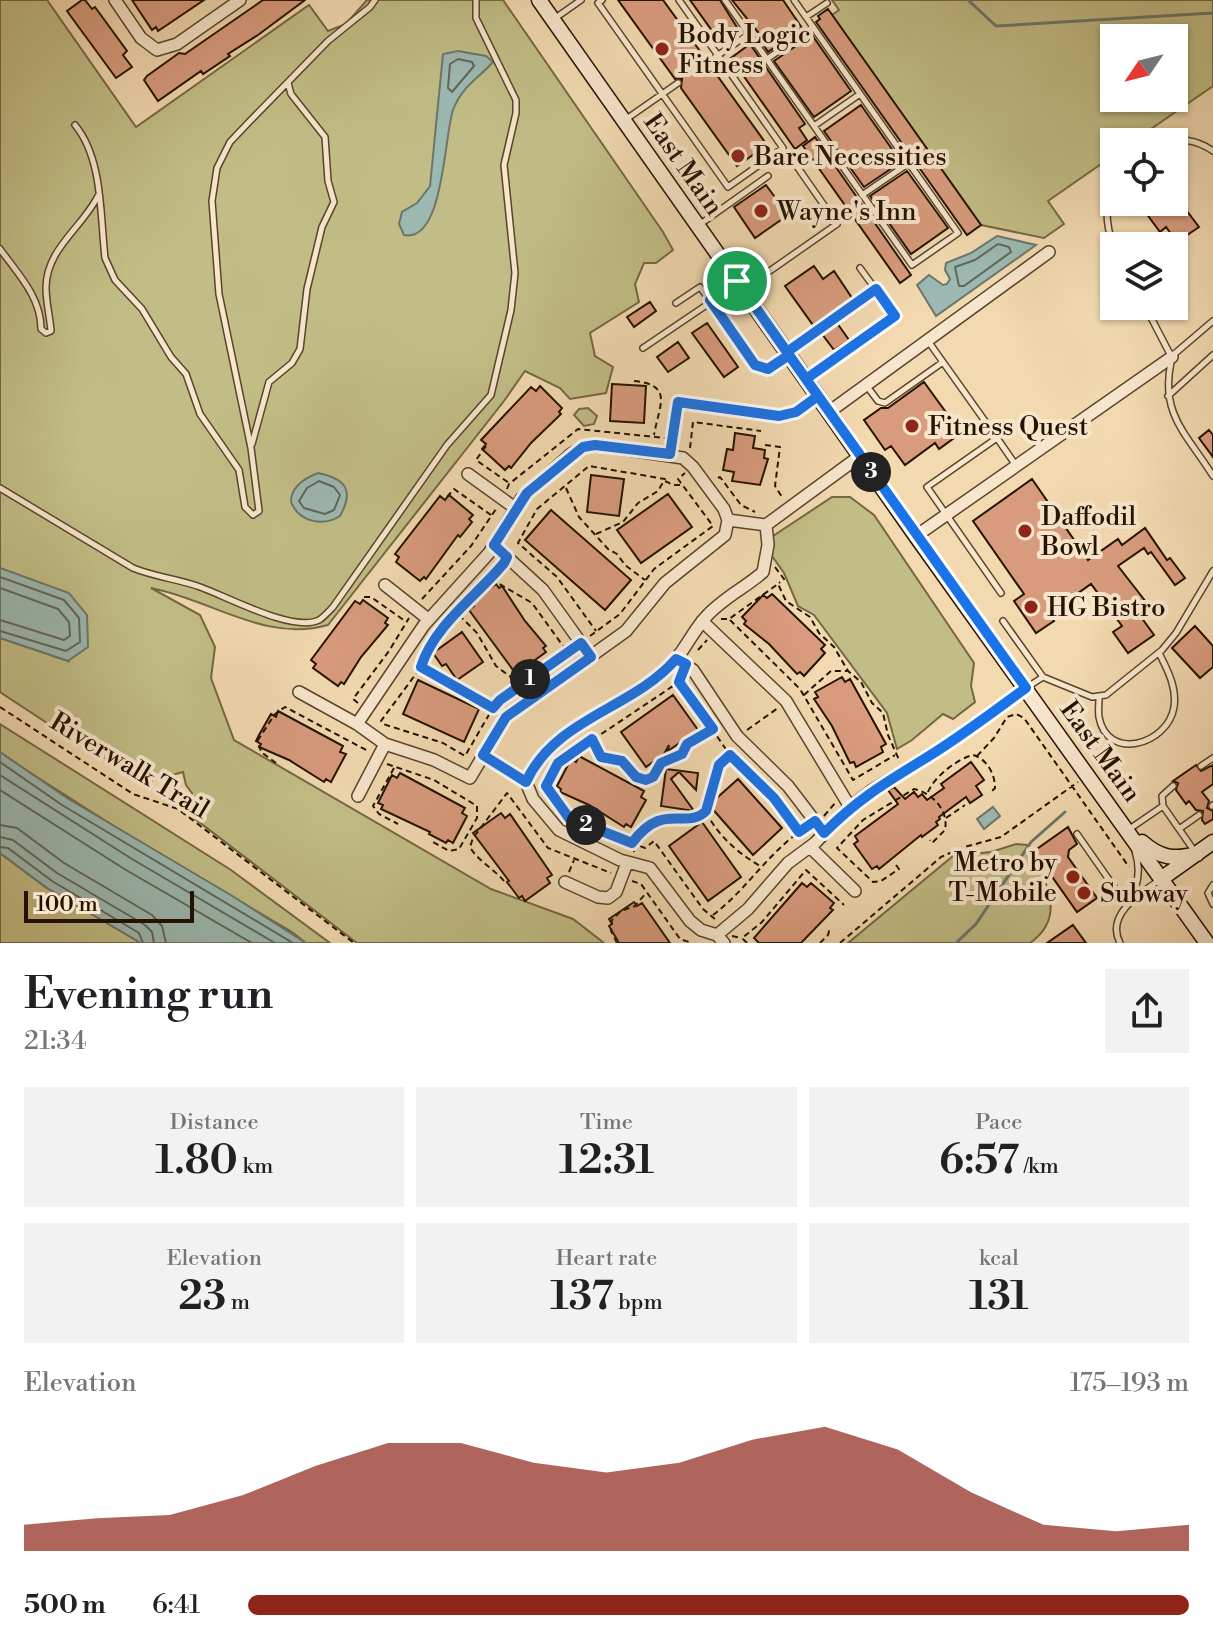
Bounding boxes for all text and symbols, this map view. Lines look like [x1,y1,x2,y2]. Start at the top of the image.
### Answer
place label: Body Logic Fitness [677,19,811,81]
north arrow [1100,24,1188,112]
map controls [1100,24,1188,320]
marker: Body Logic Fitness [653,40,671,58]
street label: East Main [636,107,730,222]
button: locate [1100,128,1188,216]
place label: Bare Necessities [753,141,947,173]
marker: Bare Necessities [729,147,747,165]
place label: Wayne's Inn [776,196,917,228]
marker: Wayne's Inn [752,202,770,220]
button: layers [1100,232,1188,320]
pin [703,247,771,315]
icon: arrive [715,259,759,303]
place label: Fitness Quest [928,411,1088,443]
marker: Fitness Quest [903,417,921,435]
pin: 3 [851,452,891,492]
text: 3 [864,458,878,485]
place label: Daffodil Bowl [1040,501,1137,563]
marker: Daffodil Bowl [1016,522,1034,540]
place label: HG Bistro [1047,592,1166,624]
marker: HG Bistro [1022,598,1040,616]
pin: 1 [510,659,550,699]
text: 1 [525,665,535,692]
street label: East Main [1053,695,1148,809]
street label: Riverwalk Trail [44,706,215,826]
pin: 2 [566,805,606,845]
text: 2 [579,811,593,838]
place label: Metro by T-Mobile [949,847,1057,909]
marker: Metro by T-Mobile [1064,868,1082,886]
place label: Subway [1100,878,1188,910]
marker: Subway [1075,884,1093,902]
scale bar [24,887,194,923]
text: 100 m [36,891,98,918]
text: Evening run [24,967,273,1022]
button: share [1105,969,1189,1053]
text: 21:34 [24,1025,86,1057]
text: Distance [170,1109,259,1136]
text: Time [580,1109,633,1136]
text: Pace [975,1109,1022,1136]
text: 1.80 [155,1136,238,1186]
text: 12:31 [559,1136,654,1186]
text: 6:57 [939,1136,1019,1186]
text: km [238,1153,273,1180]
text: /km [1019,1153,1059,1180]
text: Elevation [167,1245,262,1272]
text: Heart rate [556,1245,657,1272]
text: kcal [979,1245,1019,1272]
text: 23 [178,1272,226,1322]
text: 137 [550,1272,614,1322]
text: 131 [969,1272,1029,1322]
text: m [226,1289,250,1316]
text: bpm [614,1289,663,1316]
text: Elevation [24,1367,137,1399]
text: 175–193 m [1070,1367,1189,1399]
text: 500 m [24,1589,106,1621]
text: 6:41 [152,1589,200,1621]

